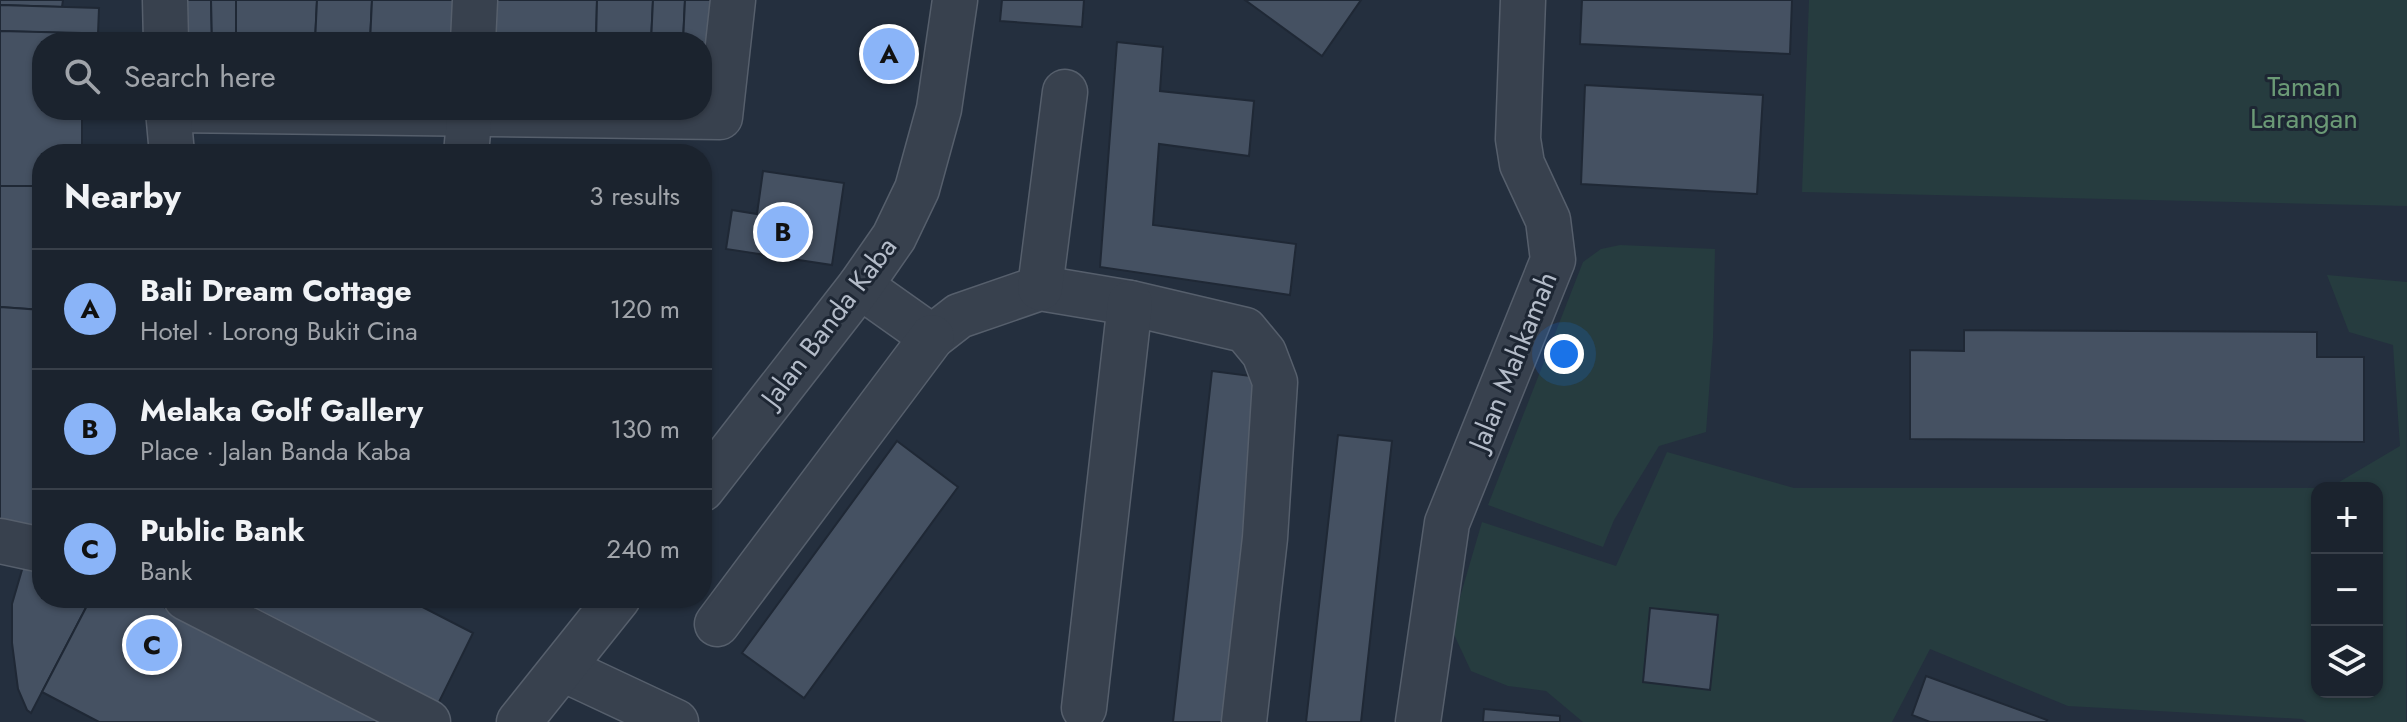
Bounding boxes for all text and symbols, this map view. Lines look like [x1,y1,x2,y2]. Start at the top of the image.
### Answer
pin: A [863,24,915,84]
search box [32,32,712,120]
icon: search [60,54,104,98]
text: Search here [124,55,276,98]
park label: Taman Larangan [2250,66,2358,139]
text: Nearby [64,172,181,221]
text: 3 results [589,177,680,215]
pin: B [757,202,809,262]
street label: Jalan Banda Kaba [754,231,904,413]
street label: Jalan Mahkamah [1457,265,1568,460]
text: Bali Dream Cottage [140,269,412,312]
text: A [80,290,100,328]
text: 120 m [610,290,680,328]
text: Hotel · Lorong Bukit Cina [140,312,418,350]
your location [1544,334,1584,374]
text: Melaka Golf Gallery [140,389,423,432]
text: B [81,410,99,448]
text: 130 m [610,410,680,448]
text: Place · Jalan Banda Kaba [140,432,411,470]
map controls [2311,482,2383,698]
button: + [2311,482,2383,554]
text: Public Bank [140,509,305,552]
text: C [81,530,99,568]
text: 240 m [606,530,680,568]
text: Bank [140,552,192,590]
button: − [2311,554,2383,626]
pin: C [126,615,178,675]
button: layers [2311,626,2383,698]

